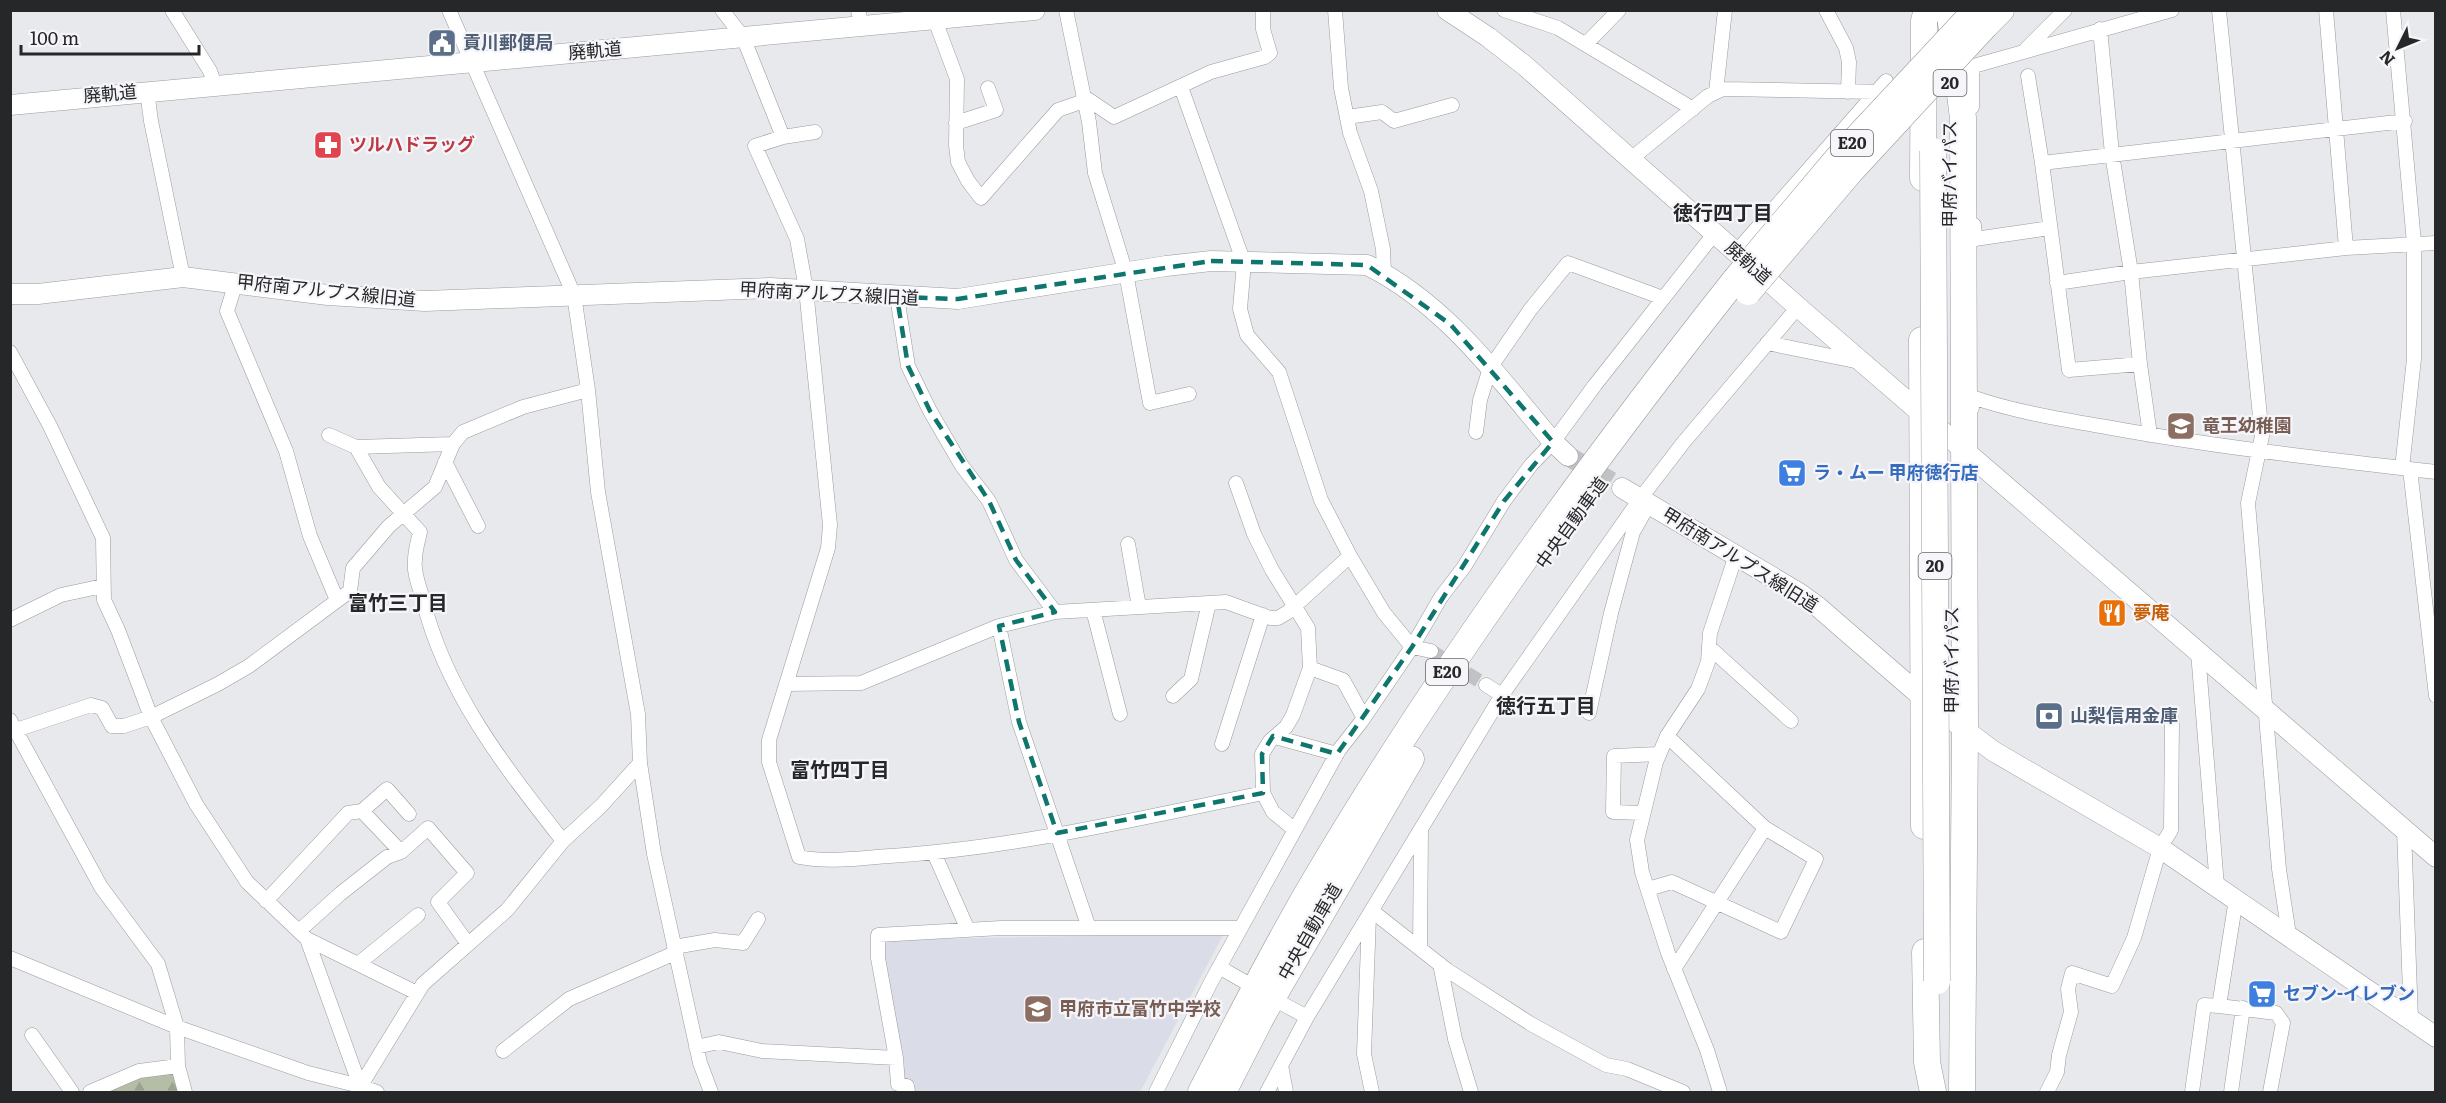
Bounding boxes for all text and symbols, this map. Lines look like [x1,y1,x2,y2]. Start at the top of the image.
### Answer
scale bar [21,18,200,56]
north arrow [2368,18,2428,78]
text: 100 m [30,24,79,51]
public building icon: 貢川郵便局 [426,27,458,59]
place label: 貢川郵便局 [463,28,553,55]
street label: 廃軌道 [567,34,623,65]
text: N [2373,46,2400,72]
road number: 20 [1934,70,1966,96]
street label: 廃軌道 [82,77,138,108]
street label: 甲府バイパス [1935,120,1962,228]
pharmacy icon: ツルハドラッグ [312,129,344,161]
place label: ツルハドラッグ [349,130,475,157]
road number: E20 [1831,130,1873,156]
district label: 徳行四丁目 [1673,196,1773,226]
street label: 廃軌道 [1720,234,1778,290]
street label: 甲府南アルプス線旧道 [235,267,417,312]
street label: 甲府南アルプス線旧道 [739,274,920,311]
school or university icon: 竜王幼稚園 [2165,410,2197,442]
place label: 竜王幼稚園 [2202,411,2292,438]
supermarket icon: ラ・ムー 甲府徳行店 [1776,457,1808,489]
place label: ラ・ムー 甲府徳行店 [1813,458,1979,485]
street label: 中央自動車道 [1528,470,1613,574]
street label: 甲府南アルプス線旧道 [1657,500,1824,618]
road number: 20 [1918,553,1952,579]
district label: 富竹三丁目 [348,586,448,616]
restaurant icon: 夢庵 [2096,597,2128,629]
place label: 夢庵 [2133,598,2169,625]
street label: 甲府バイパス [1937,606,1964,714]
road number: E20 [1426,659,1468,685]
district label: 徳行五丁目 [1496,689,1596,719]
bank icon: 山梨信用金庫 [2033,700,2065,732]
place label: 山梨信用金庫 [2070,701,2178,728]
district label: 富竹四丁目 [790,753,890,783]
street label: 中央自動車道 [1270,878,1347,985]
supermarket icon: セブン-イレブン [2246,978,2278,1010]
place label: セブン-イレブン [2283,979,2415,1006]
school or university icon: 甲府市立富竹中学校 [1022,993,1054,1025]
place label: 甲府市立富竹中学校 [1059,994,1221,1021]

